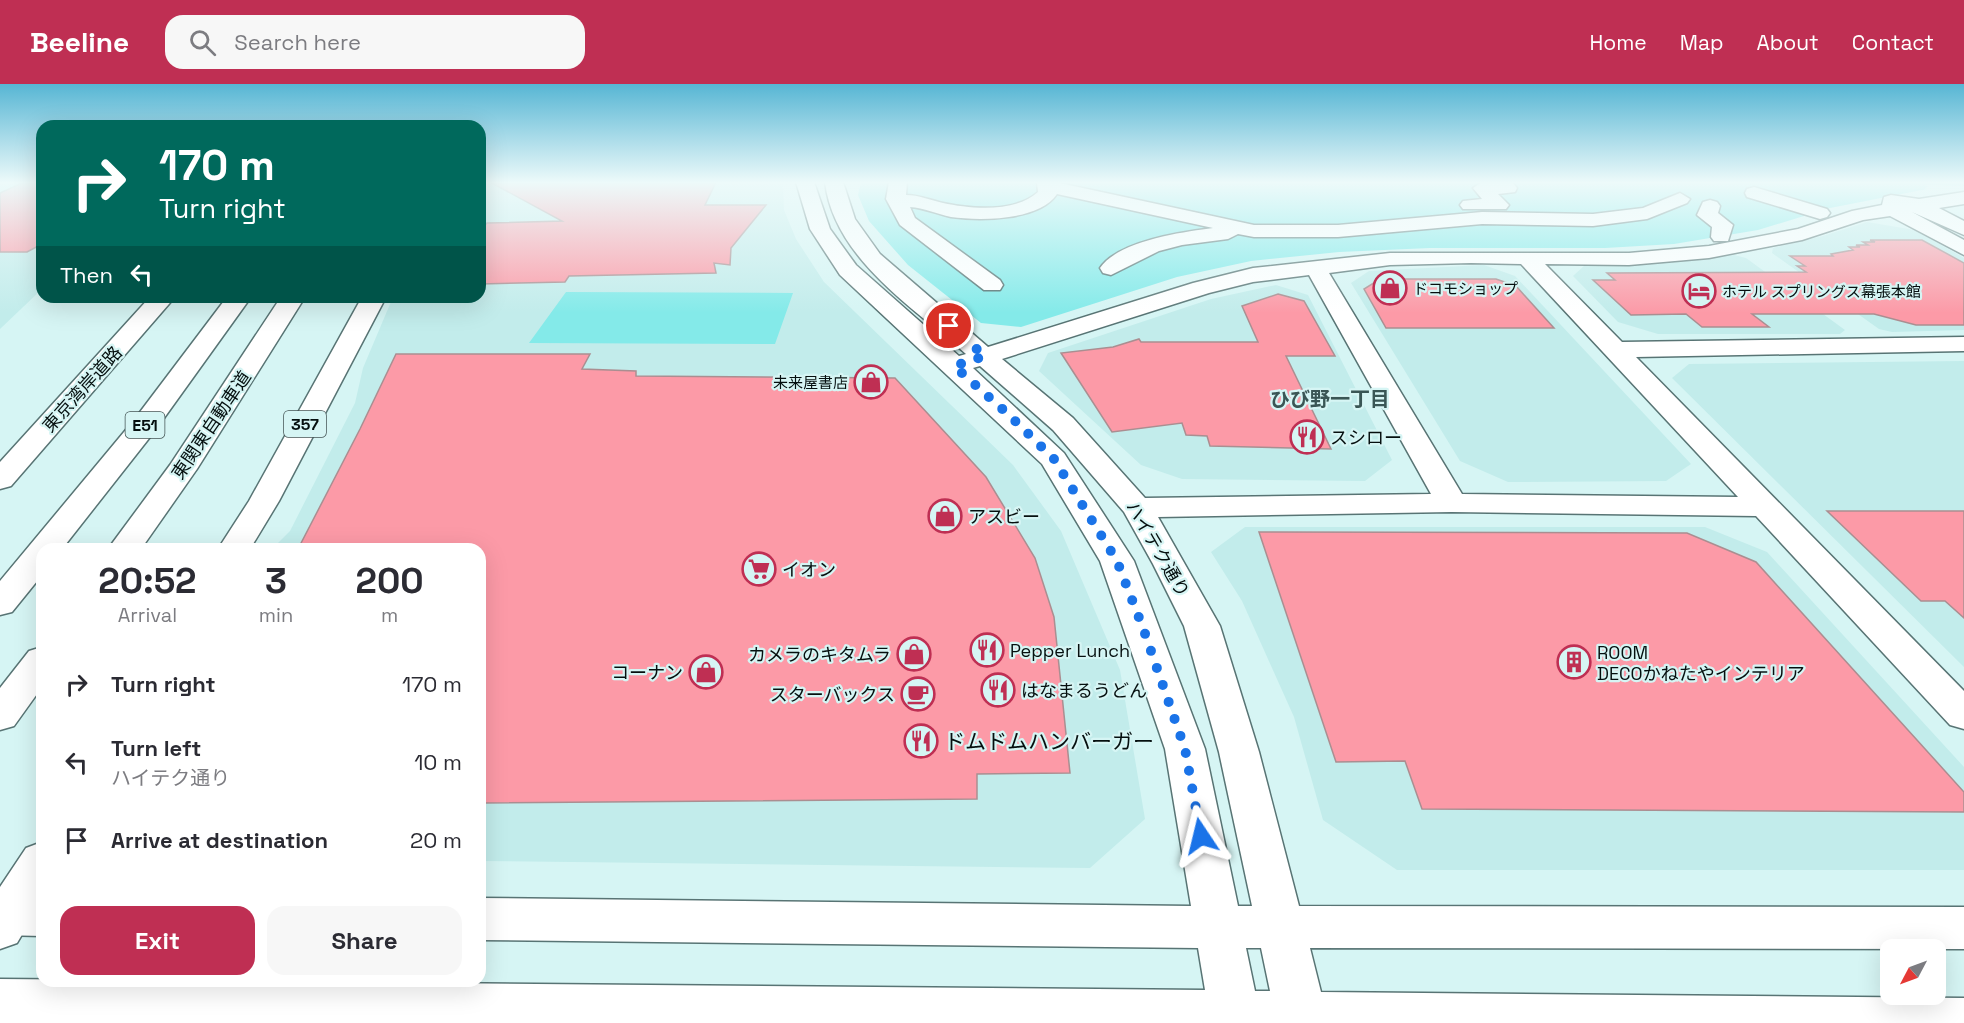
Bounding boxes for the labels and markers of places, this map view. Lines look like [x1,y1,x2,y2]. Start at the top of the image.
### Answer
shop icon: ドコモショップ [1372,270,1408,306]
hotel icon: ホテル スプリングス幕張本館 [1681,273,1717,309]
place label: ドコモショップ [1413,279,1518,298]
place label: ホテル スプリングス幕張本館 [1722,282,1921,301]
pin [923,300,974,351]
shop icon: 未来屋書店 [853,364,889,400]
place label: 未来屋書店 [773,373,848,392]
restaurant icon: スシロー [1289,419,1325,455]
place label: スシロー [1330,426,1402,449]
shop icon: アスビー [927,498,963,534]
place label: アスビー [968,505,1040,528]
supermarket icon: イオン [741,551,777,587]
place label: イオン [782,558,836,581]
restaurant icon: Pepper Lunch [969,632,1005,668]
shop icon: カメラのキタムラ [896,636,932,672]
place label: Pepper Lunch [1010,639,1130,662]
place label: ROOM DECOかねたやインテリア [1597,641,1805,685]
place label: カメラのキタムラ [748,643,891,666]
building icon: ROOM DECOかねたやインテリア [1556,644,1592,680]
shop icon: コーナン [688,654,724,690]
place label: コーナン [611,661,683,684]
restaurant icon: はなまるうどん [980,672,1016,708]
cafe icon: スターバックス [900,676,936,712]
place label: はなまるうどん [1021,679,1147,702]
place label: スターバックス [770,683,895,706]
restaurant icon: ドムドムハンバーガー [903,723,939,759]
place label: ドムドムハンバーガー [944,728,1154,755]

